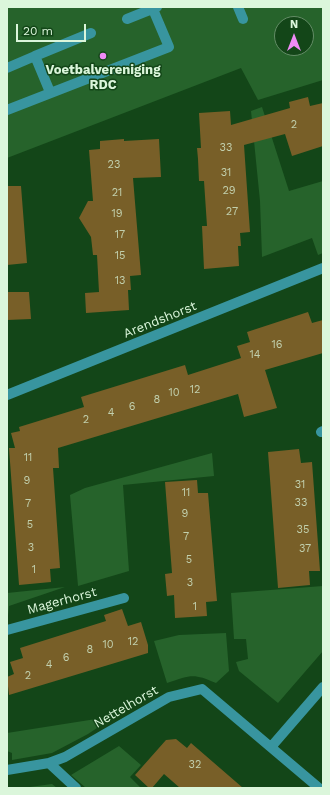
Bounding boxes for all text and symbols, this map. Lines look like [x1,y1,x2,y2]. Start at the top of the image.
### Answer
scale bar [18,16,88,42]
north arrow [274,16,314,56]
text: N [290,18,298,31]
text: 20 m [23,24,53,38]
marker: Voetbalvereniging RDC [98,51,108,61]
place label: Voetbalvereniging RDC [46,62,160,93]
house number: 2 [291,118,297,132]
house number: 33 [220,141,232,155]
house number: 23 [108,158,120,172]
house number: 31 [221,166,231,180]
house number: 29 [222,184,236,198]
house number: 21 [112,186,122,200]
house number: 27 [226,205,238,219]
house number: 19 [111,207,123,221]
house number: 17 [115,228,125,242]
house number: 15 [115,249,125,263]
house number: 13 [115,274,125,288]
street label: Arendshorst [121,298,199,342]
house number: 16 [272,338,282,352]
house number: 14 [249,348,261,362]
house number: 12 [190,383,200,397]
house number: 10 [168,386,180,400]
house number: 8 [154,393,160,407]
house number: 6 [129,400,135,414]
house number: 4 [108,406,114,420]
house number: 2 [83,413,89,427]
house number: 11 [24,451,32,465]
house number: 9 [24,474,30,488]
house number: 31 [295,478,305,492]
house number: 11 [182,486,190,500]
house number: 33 [295,496,307,510]
house number: 7 [25,497,31,511]
house number: 9 [182,507,188,521]
house number: 5 [27,518,33,532]
house number: 35 [297,523,309,537]
house number: 7 [183,530,189,544]
house number: 3 [28,541,34,555]
house number: 37 [299,542,311,556]
house number: 5 [186,553,192,567]
house number: 1 [32,563,36,577]
house number: 3 [187,576,193,590]
street label: Magerhorst [26,584,98,618]
house number: 1 [193,600,197,614]
house number: 12 [128,635,138,649]
house number: 10 [102,638,114,652]
house number: 8 [87,643,93,657]
house number: 6 [63,651,69,665]
house number: 4 [46,658,52,672]
house number: 2 [25,669,31,683]
street label: Nettelhorst [91,682,161,732]
house number: 32 [189,758,201,772]

